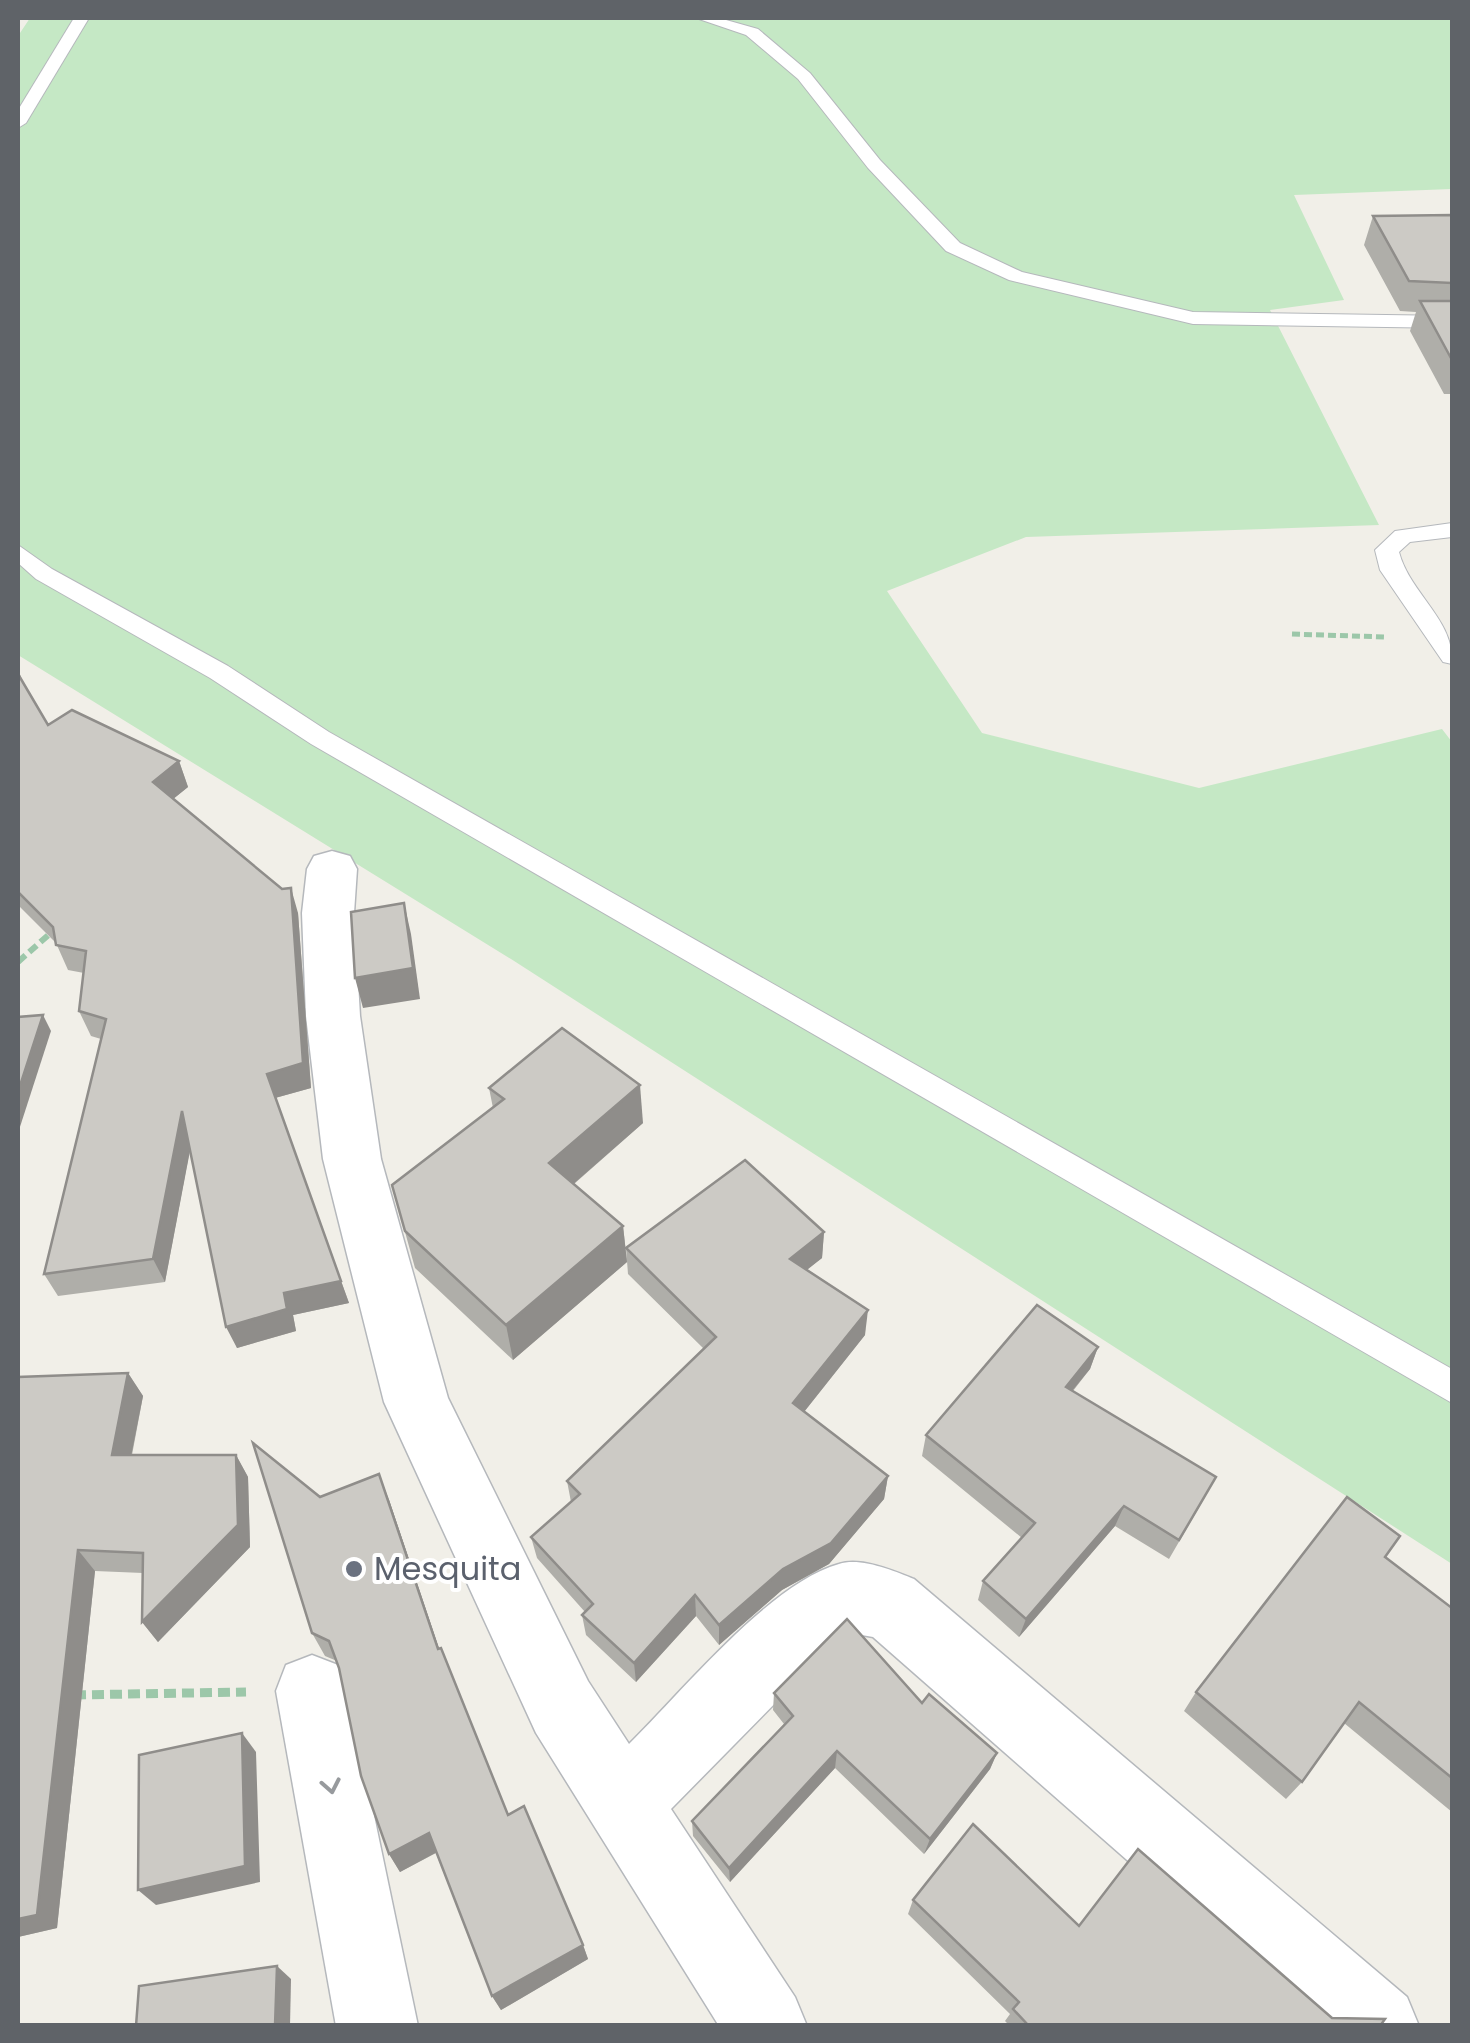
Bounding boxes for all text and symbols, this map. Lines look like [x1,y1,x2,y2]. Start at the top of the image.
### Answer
place label: Mesquita [374,1546,521,1591]
marker: Mesquita [343,1558,365,1580]
one-way arrow [319,1777,340,1794]

